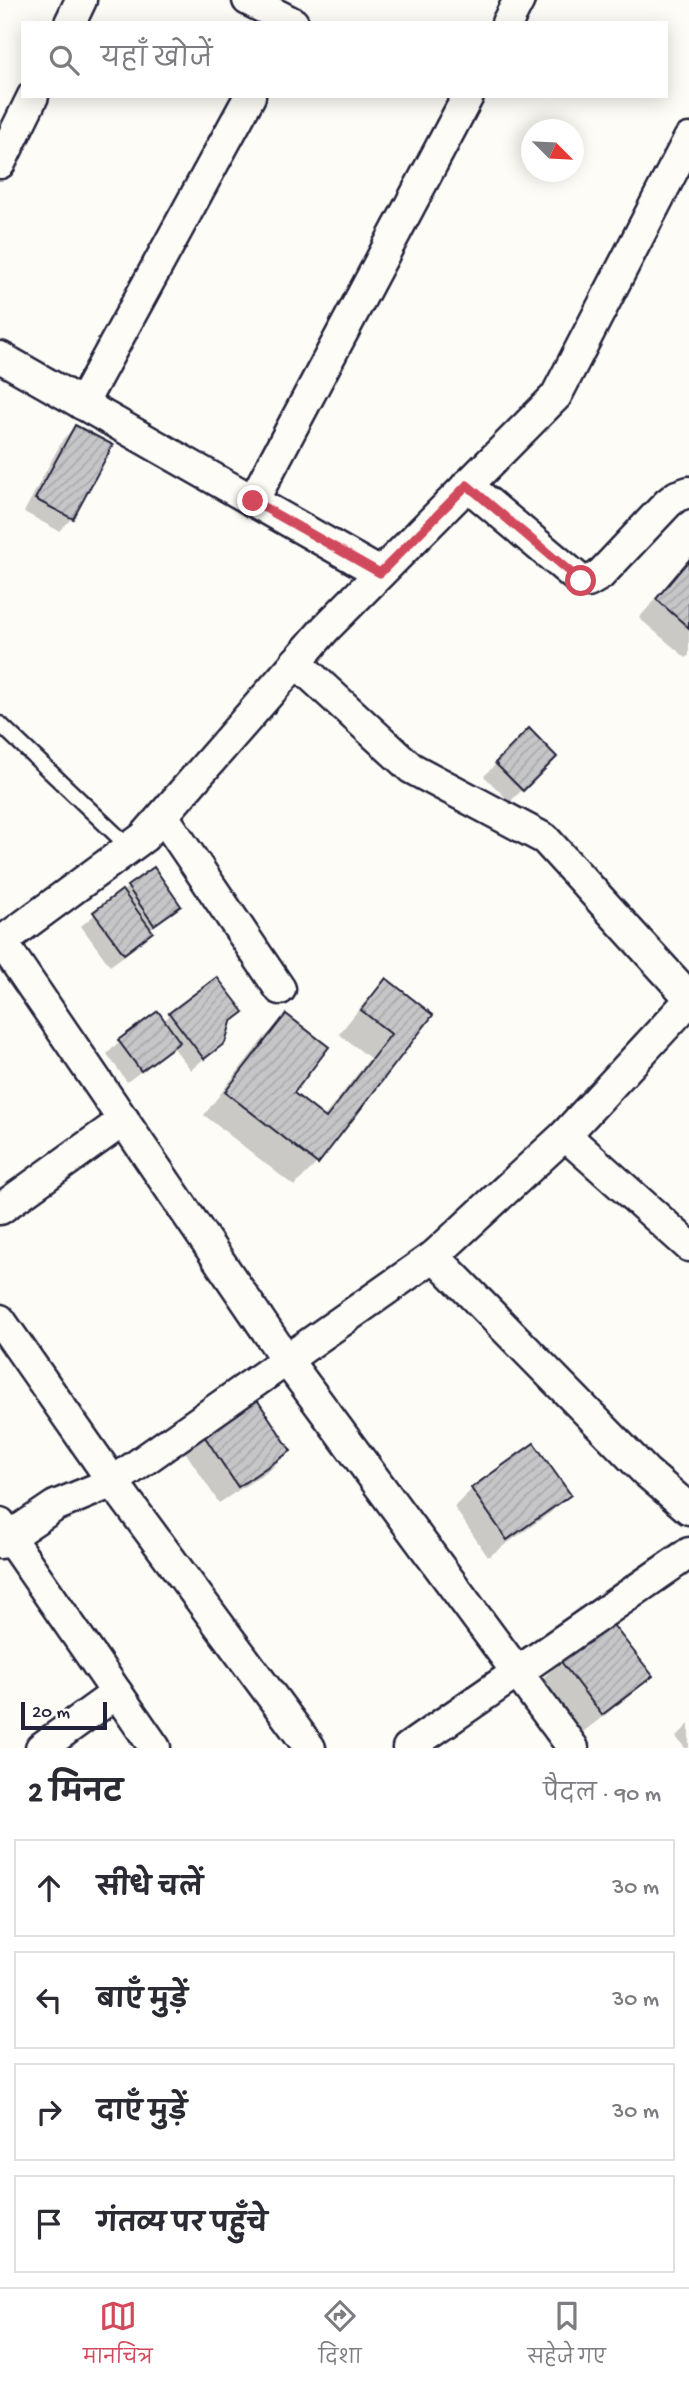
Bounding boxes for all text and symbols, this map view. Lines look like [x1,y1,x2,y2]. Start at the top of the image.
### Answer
search box [21,21,668,98]
icon: search [45,41,83,79]
text: यहाँ खोजें [101,46,212,77]
north arrow [521,119,584,182]
route end [237,485,268,516]
route start [565,565,596,596]
scale bar [21,1699,107,1731]
text: 20 m [32,1702,70,1725]
text: 2 मिनट [28,1778,123,1813]
text: पैदल · 90 m [543,1782,661,1809]
icon: ahead [30,1869,68,1907]
text: सीधे चलें [97,1875,203,1906]
text: 30 m [612,1875,659,1902]
icon: left [30,1981,68,2019]
text: बाएँ मुड़ें [97,1987,188,2018]
text: 30 m [612,1987,659,2014]
icon: right [30,2093,68,2131]
text: दाएँ मुड़ें [97,2099,187,2130]
text: 30 m [612,2099,659,2126]
icon: arrive [30,2205,68,2243]
text: गंतव्य पर पहुँचे [97,2211,267,2242]
tab: मानचित्र [83,2297,153,2377]
tab: दिशा [319,2297,362,2377]
tab: सहेजे गए [527,2297,606,2377]

